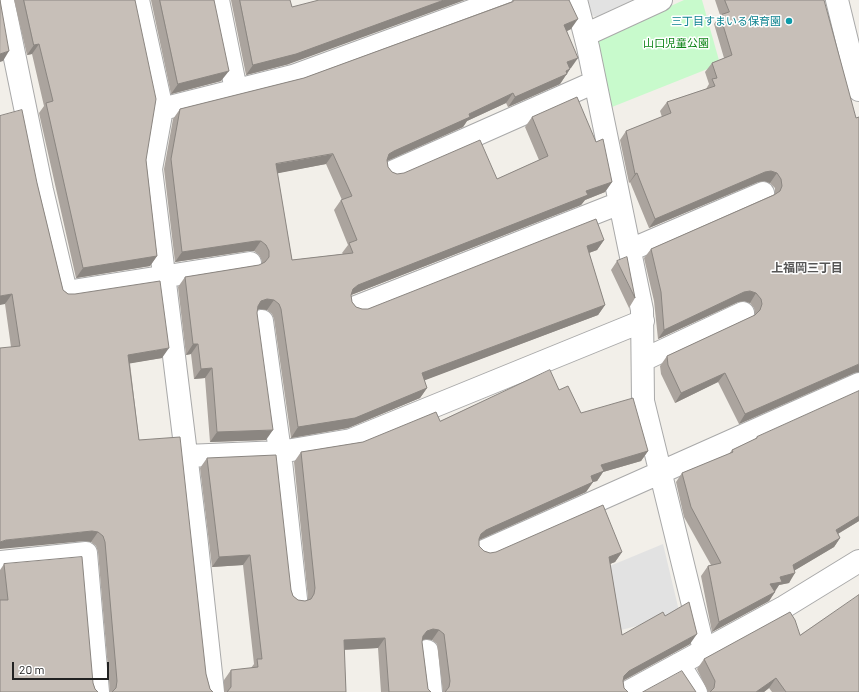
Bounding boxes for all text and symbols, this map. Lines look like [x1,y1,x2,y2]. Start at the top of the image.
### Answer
place label: 三丁目すまいる保育園 [671,14,781,28]
marker: 三丁目すまいる保育園 [784,16,794,26]
park label: 山口児童公園 [643,36,709,50]
district label: 上福岡三丁目 [771,261,843,275]
scale bar [14,654,111,680]
text: 20 m [19,662,45,676]

